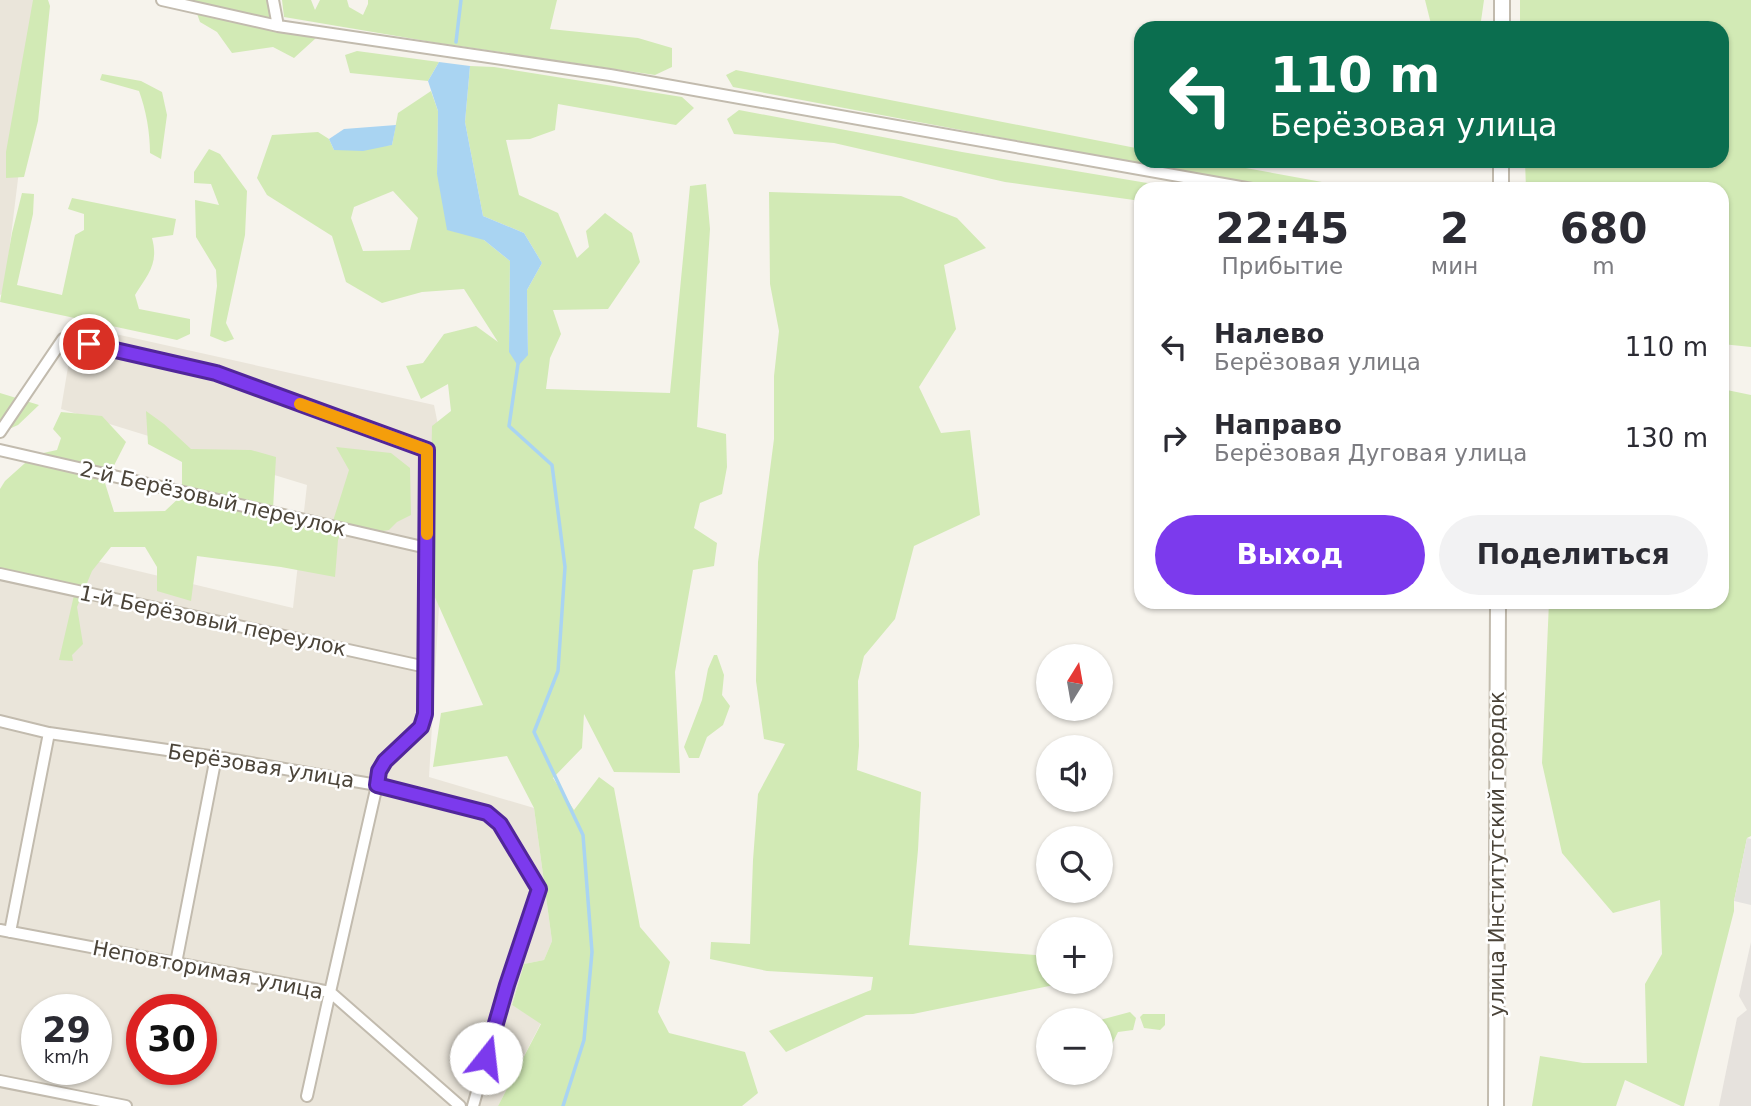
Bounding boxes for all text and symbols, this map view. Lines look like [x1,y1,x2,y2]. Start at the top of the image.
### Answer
text: 110 m [1270,47,1440,104]
icon: left [1155,49,1246,140]
text: Берёзовая улица [1270,106,1558,144]
text: 22:45 [1216,204,1349,253]
text: 2 [1440,204,1469,253]
text: 680 [1560,204,1647,253]
text: Прибытие [1222,253,1343,279]
text: мин [1431,253,1478,279]
text: m [1592,253,1615,279]
pin [59,314,119,374]
text: Налево [1214,319,1324,349]
icon: arrive [70,325,108,363]
icon: left [1155,328,1193,366]
text: 110 m [1625,332,1708,362]
text: Берёзовая улица [1214,349,1421,375]
text: Направо [1214,410,1342,440]
icon: right [1155,419,1193,457]
text: 130 m [1625,423,1708,453]
text: Берёзовая Дуговая улица [1214,440,1527,466]
street label: 2-й Берёзовый переулок [78,457,348,541]
button: Выход [1155,515,1425,595]
button: Поделиться [1439,515,1708,595]
street label: 1-й Берёзовый переулок [77,581,349,661]
north arrow [1036,644,1113,721]
map controls [1036,644,1113,1085]
street label: улица Институтский городок [1485,691,1509,1017]
button: sound [1036,735,1113,812]
street label: Берёзовая улица [166,739,356,793]
button: search [1036,826,1113,903]
button: + [1036,917,1113,994]
street label: Неповторимая улица [91,936,325,1004]
speed limit sign: 30 [126,994,217,1085]
button: − [1036,1008,1113,1085]
text: 29 [42,1010,91,1050]
position arrow [449,1021,523,1095]
text: km/h [44,1046,89,1067]

